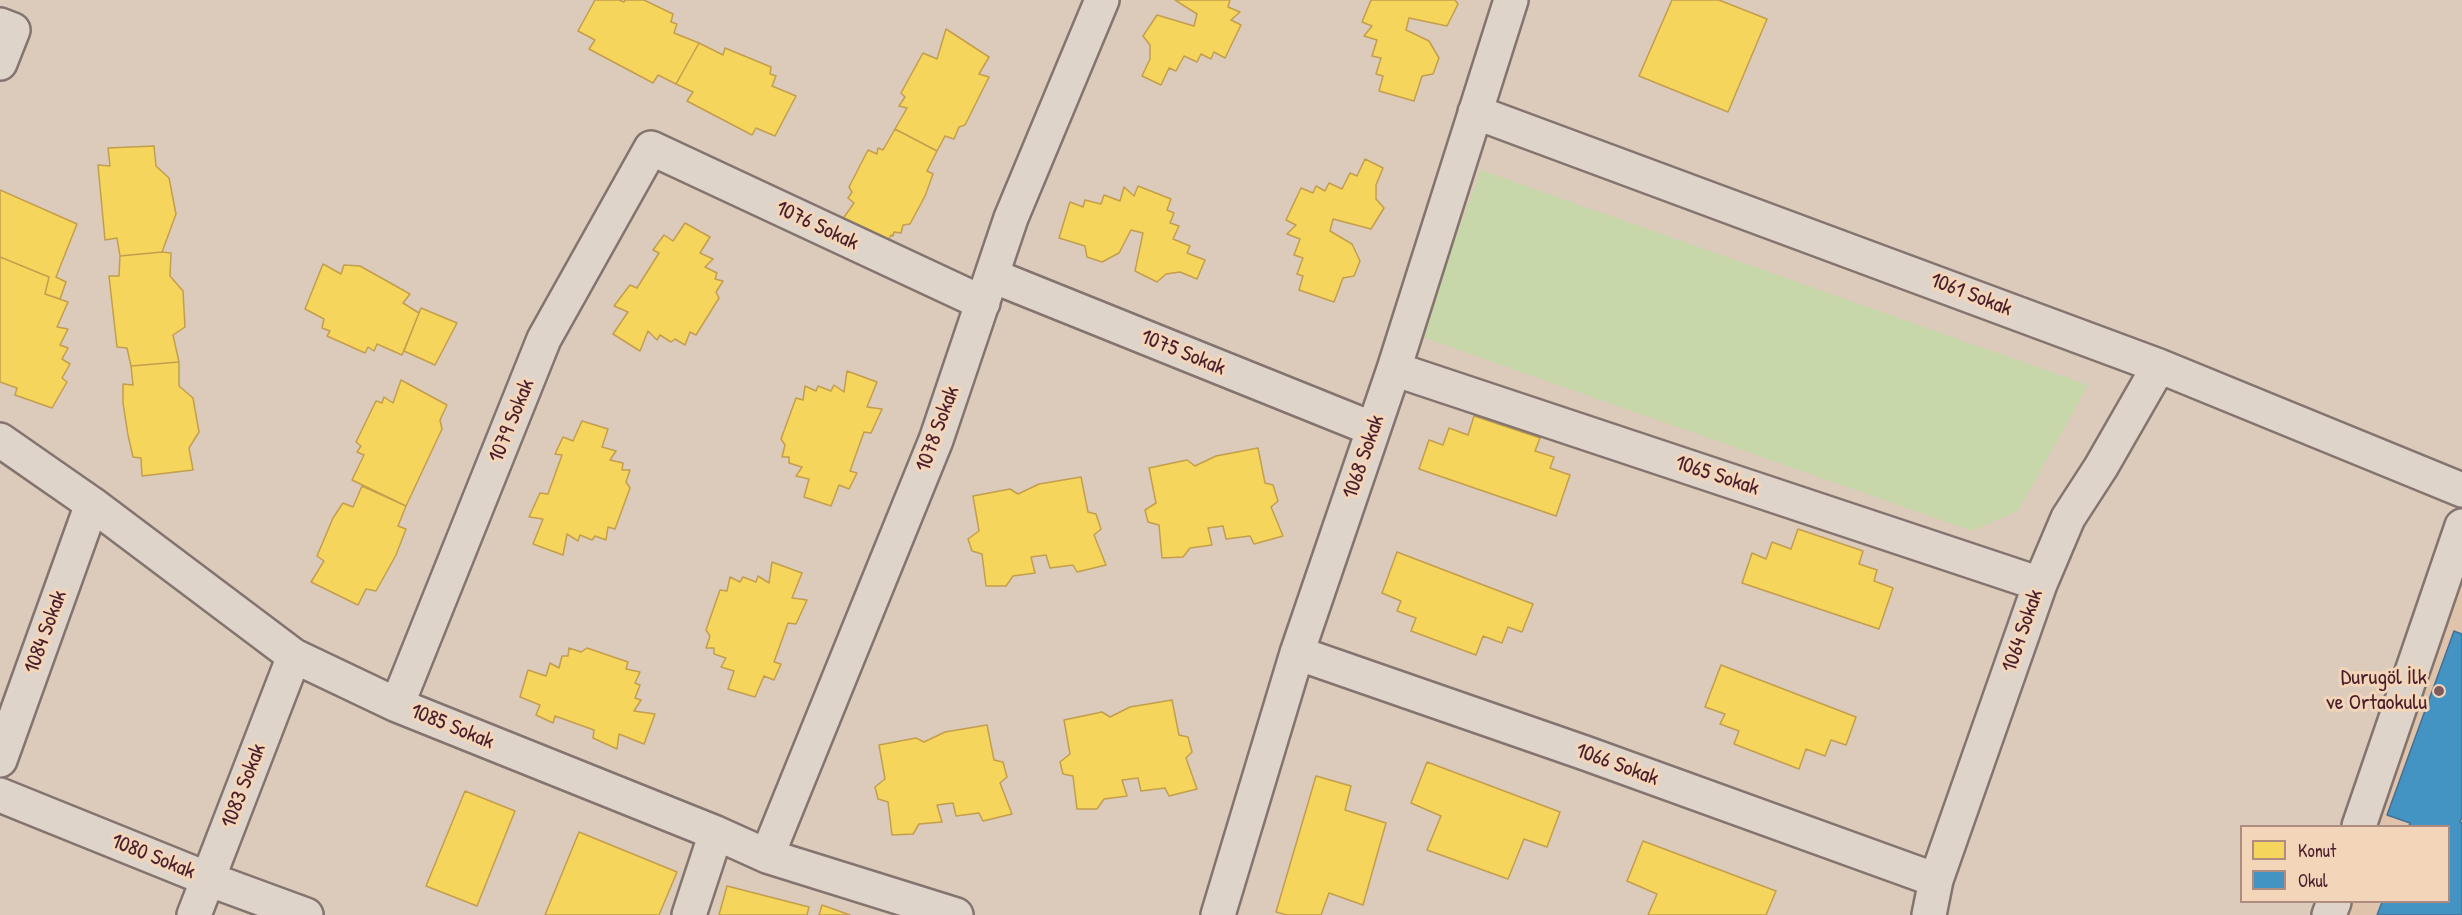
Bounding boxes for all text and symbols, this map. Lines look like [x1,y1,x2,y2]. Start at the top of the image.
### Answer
street label: 1076 Sokak [771,195,863,257]
street label: 1061 Sokak [1926,267,2016,323]
street label: 1075 Sokak [1137,324,1229,382]
street label: 1079 Sokak [483,375,541,467]
street label: 1078 Sokak [910,383,966,475]
street label: 1068 Sokak [1337,412,1391,502]
street label: 1065 Sokak [1672,450,1762,502]
street label: 1064 Sokak [1997,586,2049,676]
street label: 1084 Sokak [19,587,73,677]
place label: Durugöl İlk ve Ortaokulu [2326,665,2427,716]
marker: Durugöl İlk ve Ortaokulu [2432,684,2446,698]
street label: 1085 Sokak [406,698,498,756]
street label: 1066 Sokak [1572,738,1662,792]
street label: 1083 Sokak [216,740,272,832]
legend [2240,825,2450,903]
street label: 1080 Sokak [107,828,199,886]
text: Konut [2298,838,2336,863]
text: Okul [2298,868,2327,893]

